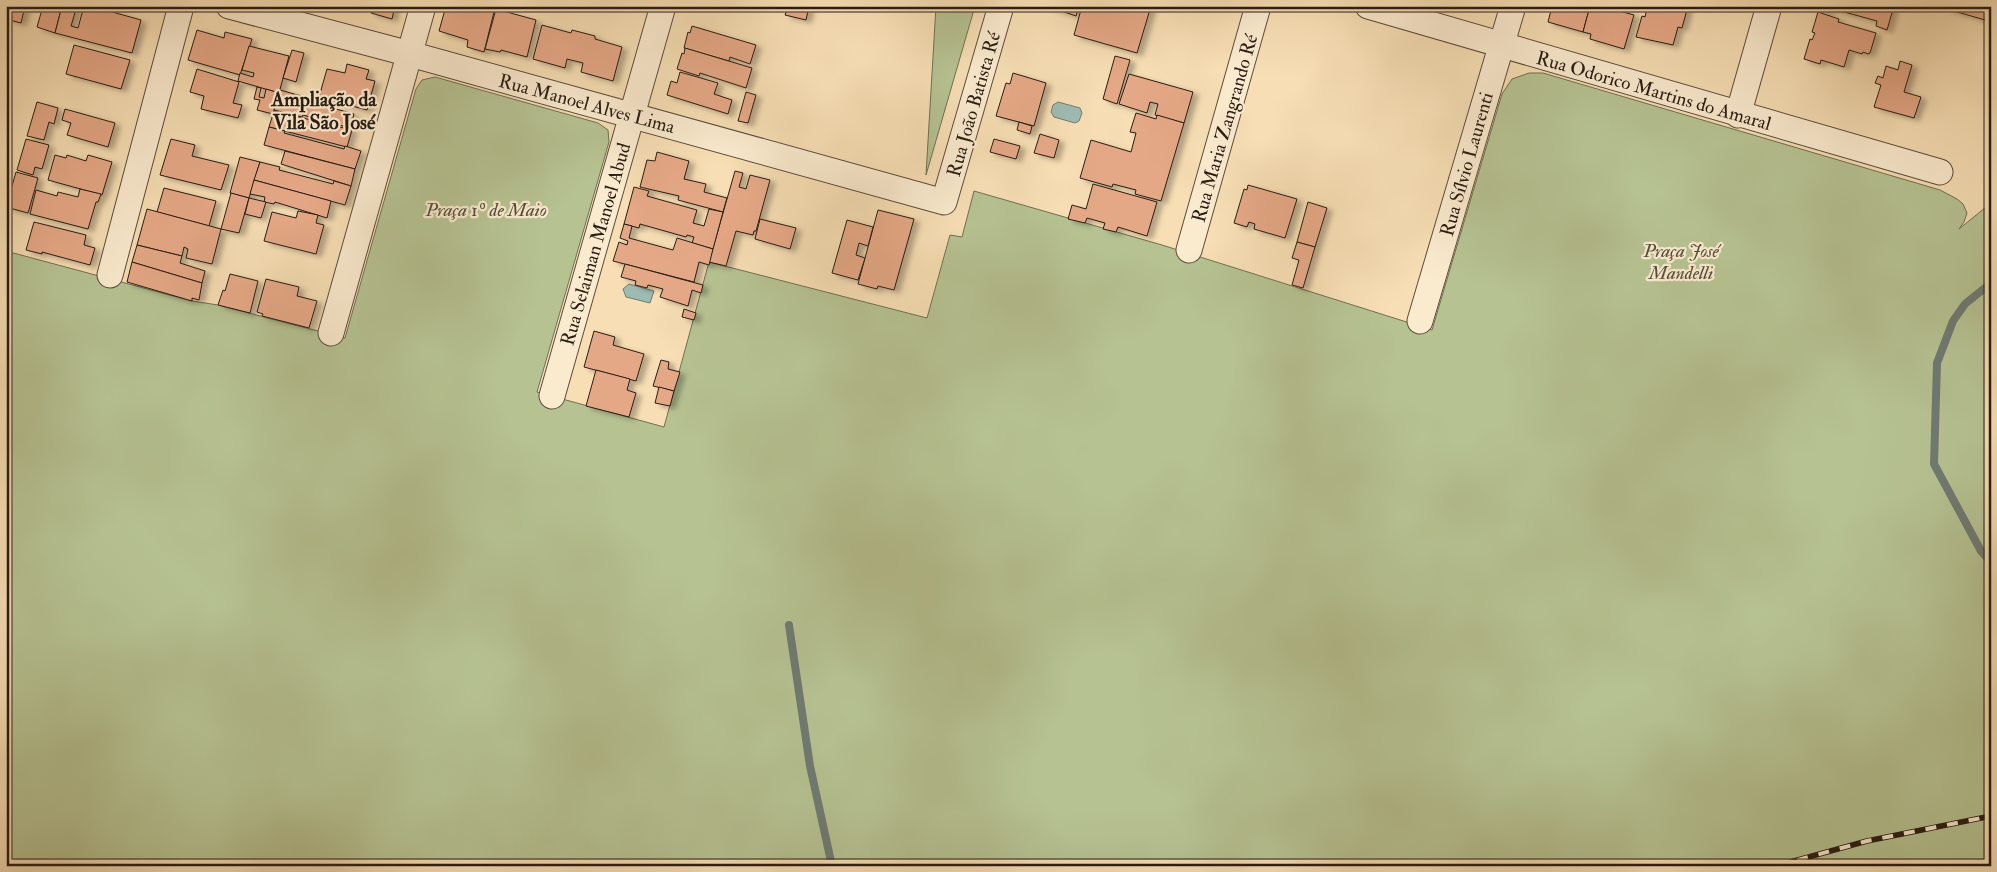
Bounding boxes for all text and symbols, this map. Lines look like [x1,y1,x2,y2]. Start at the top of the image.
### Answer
street label: Rua João Batista Ré [942,29,1006,180]
street label: Rua Maria Zangrando Ré [1187,31,1263,225]
street label: Rua Odorico Martins do Amaral [1533,46,1774,136]
street label: Rua Manoel Alves Lima [496,69,678,139]
district label: Ampliação da Vila São José [271,87,377,135]
street label: Rua Sílvio Laurenti [1435,89,1499,239]
street label: Rua Selaiman Manoel Abud [555,139,637,348]
park label: Praça 1º de Maio [424,198,547,222]
park label: Praça José Mandelli [1642,239,1723,285]

